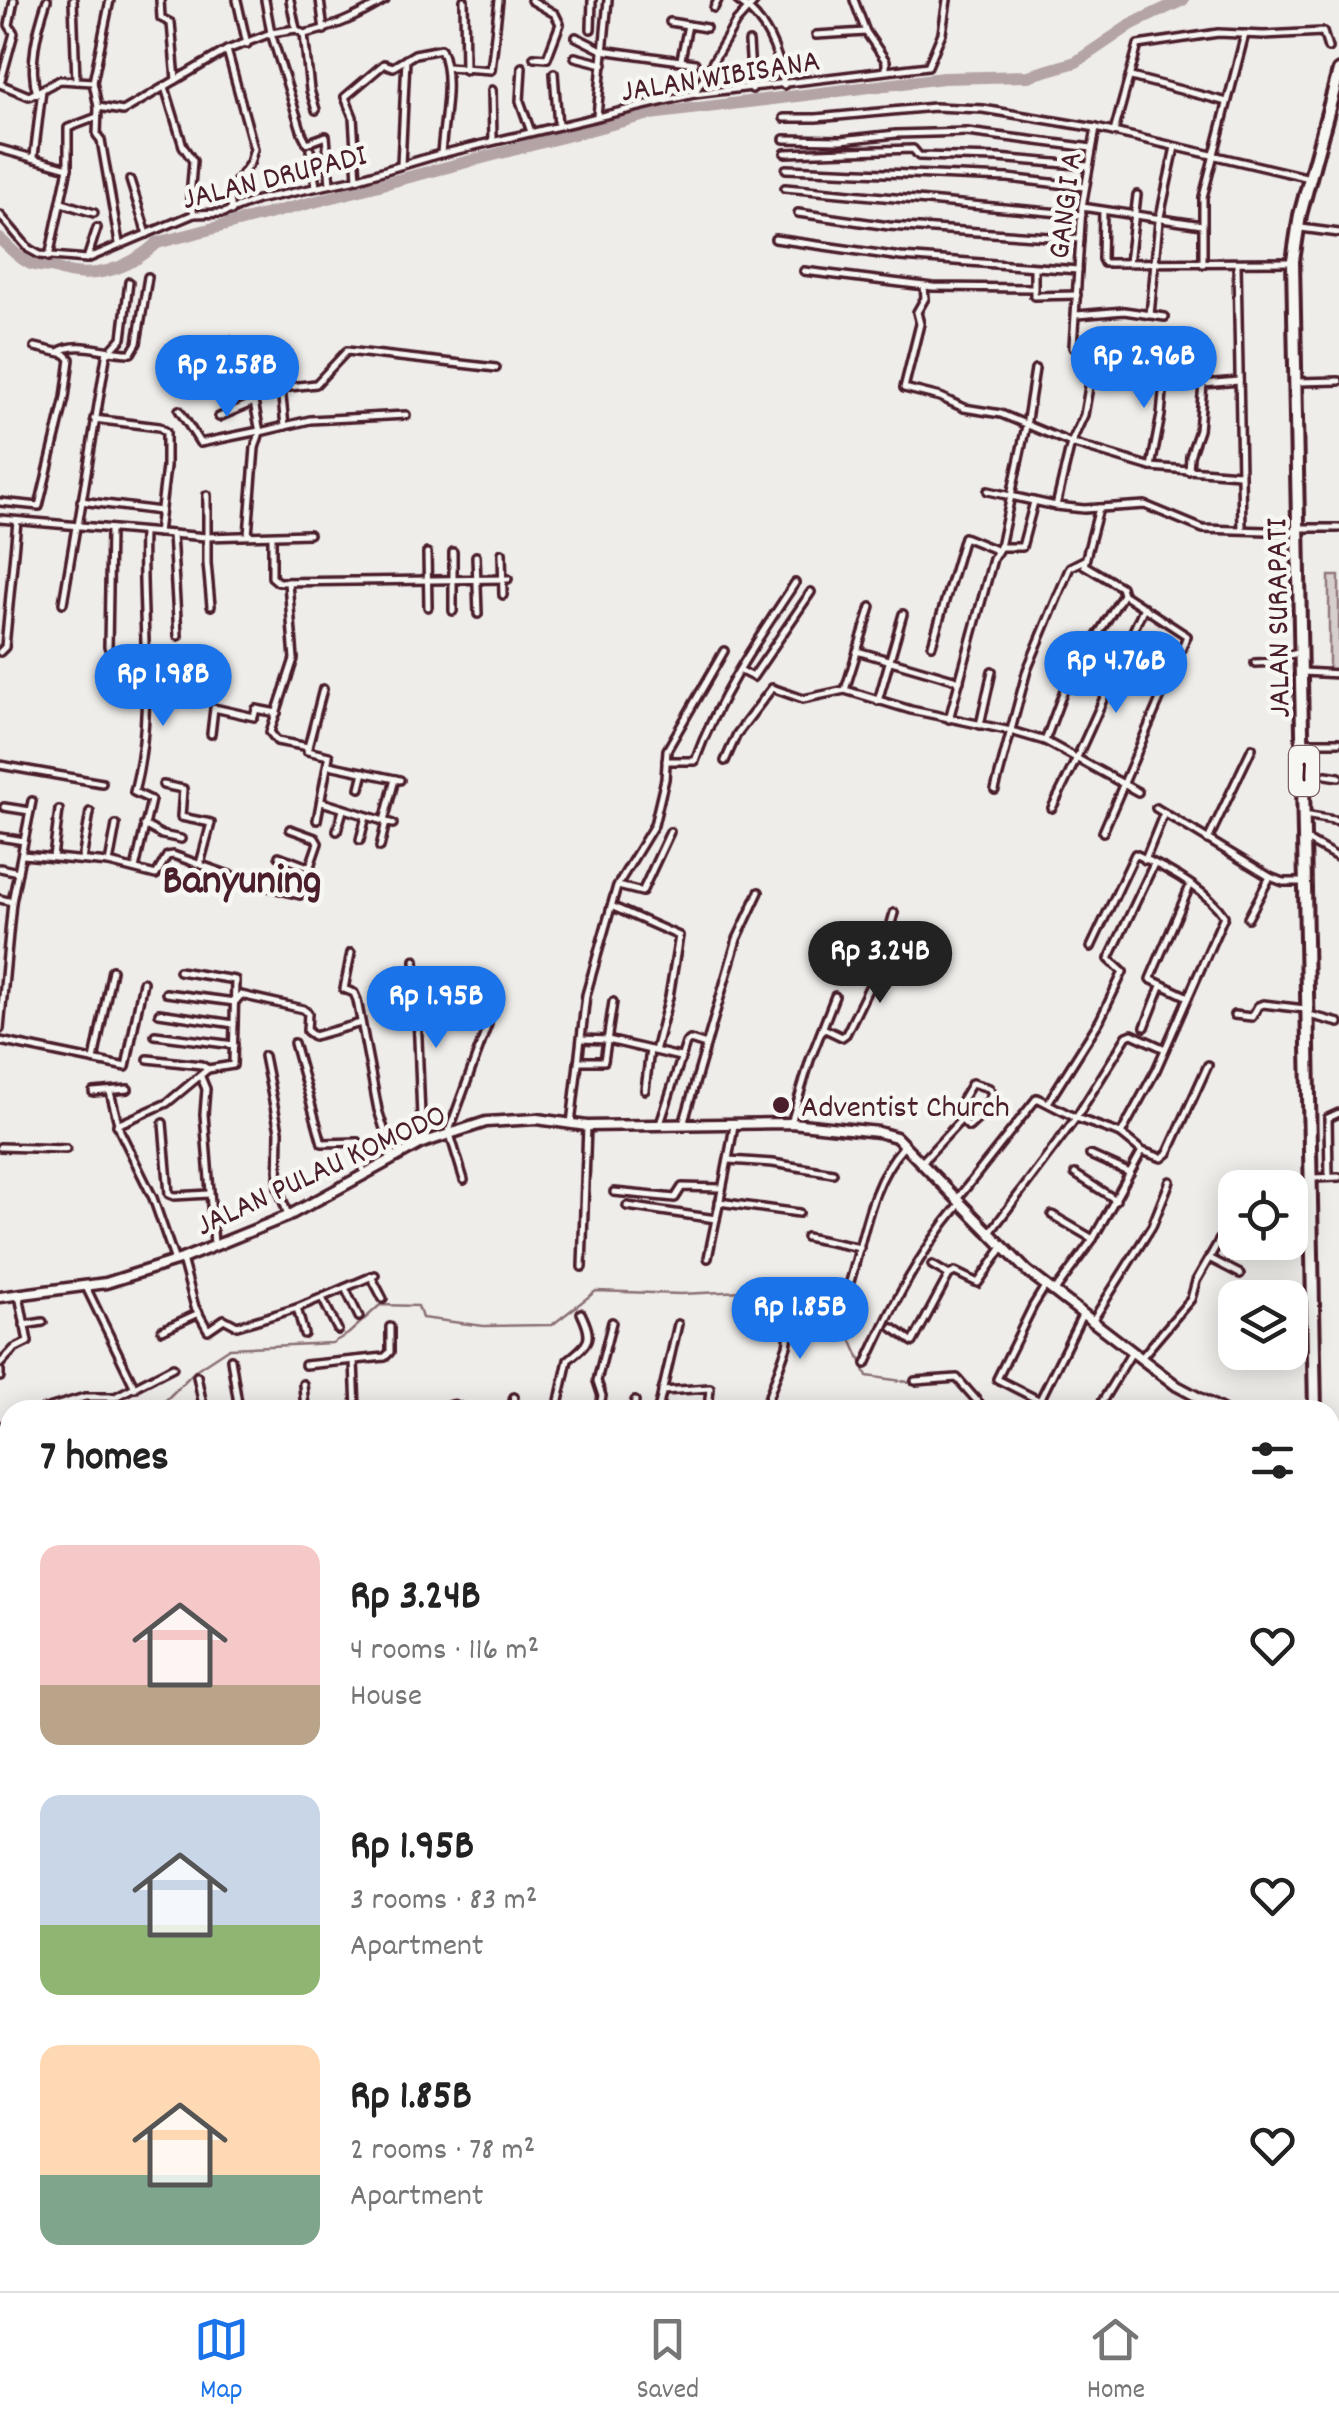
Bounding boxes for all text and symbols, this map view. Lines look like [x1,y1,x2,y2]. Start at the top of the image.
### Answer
street label: JALAN WIBISANA [618,40,824,117]
street label: JALAN DRUPADI [178,135,372,225]
street label: GANG I A [1039,149,1097,262]
pin: Rp 2.96B [1041,326,1247,411]
pin: Rp 2.58B [124,335,330,420]
text: Rp 2.96B [1093,335,1195,381]
text: Rp 2.58B [177,344,277,390]
street label: JALAN SURAPATI [1256,517,1306,718]
pin: Rp 4.76B [1013,631,1219,716]
text: Rp 4.76B [1066,640,1166,686]
pin: Rp 1.98B [60,644,266,729]
text: Rp 1.98B [117,653,209,699]
road number: 1 [1289,746,1319,796]
district label: Banyuning [162,854,322,914]
pin: Rp 3.24B [777,921,983,1006]
text: Rp 3.24B [830,930,930,976]
pin: Rp 1.95B [333,966,539,1051]
text: Rp 1.95B [389,975,483,1021]
place label: Adventist Church [801,1087,1010,1133]
street label: JALAN PULAU KOMODO [189,1094,455,1251]
marker: Adventist Church [770,1094,792,1116]
map controls [1218,1170,1308,1370]
button: locate [1218,1170,1308,1260]
pin: Rp 1.85B [697,1277,903,1362]
button: layers [1218,1280,1308,1370]
text: Rp 1.85B [754,1286,846,1332]
text: 7 homes [40,1430,169,1490]
icon: filters [1245,1433,1300,1488]
text: Rp 3.24B [350,1569,481,1629]
icon: home [120,1585,240,1705]
icon: heart [1245,1618,1300,1673]
text: 4 rooms · 116 m² [350,1629,539,1675]
text: House [350,1675,422,1721]
text: Rp 1.95B [350,1819,474,1879]
icon: home [120,1835,240,1955]
icon: heart [1245,1868,1300,1923]
text: 3 rooms · 83 m² [350,1879,537,1925]
text: Apartment [350,1925,484,1971]
text: Rp 1.85B [350,2069,472,2129]
icon: home [120,2085,240,2205]
icon: heart [1245,2118,1300,2173]
text: 2 rooms · 78 m² [350,2129,535,2175]
text: Apartment [350,2175,484,2221]
tab: Map [194,2312,249,2412]
tab: Saved [637,2312,699,2412]
tab: Home [1087,2312,1145,2412]

